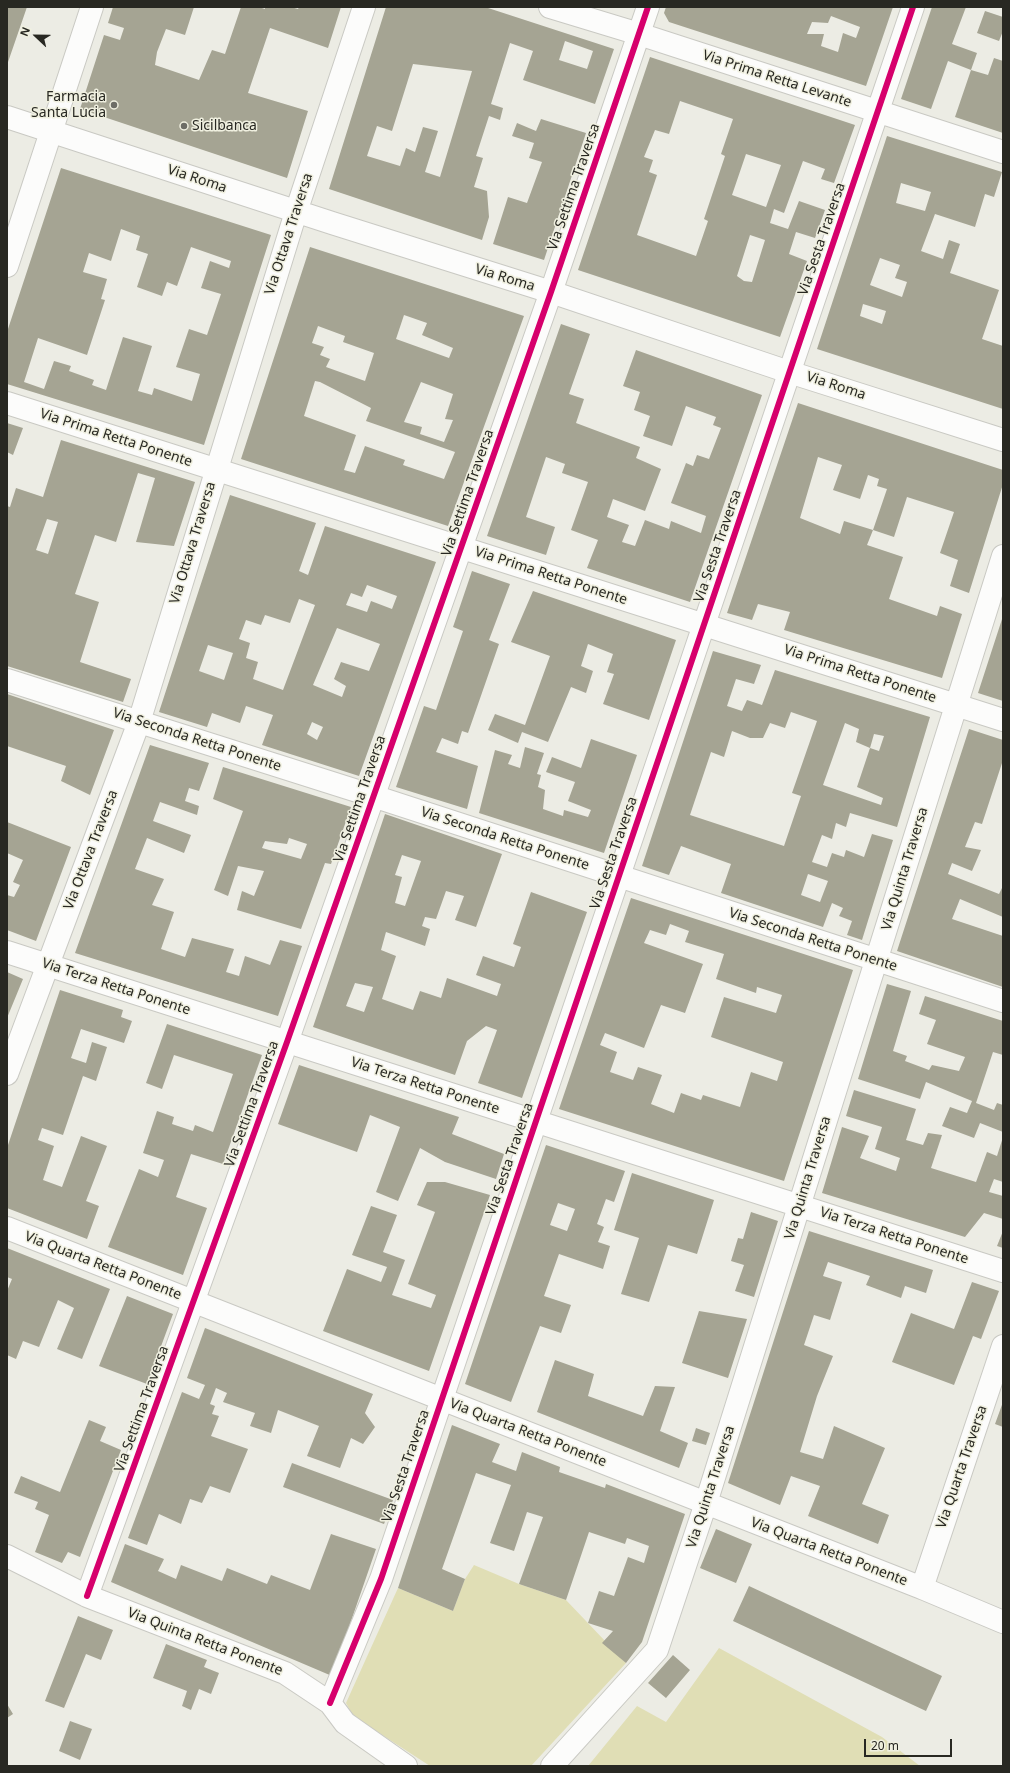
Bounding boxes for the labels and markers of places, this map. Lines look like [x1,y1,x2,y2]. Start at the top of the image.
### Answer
place label: Farmacia Santa Lucia [31,89,106,122]
marker: Farmacia Santa Lucia [109,100,119,110]
place label: Sicilbanca [192,118,257,134]
marker: Sicilbanca [179,121,189,131]

